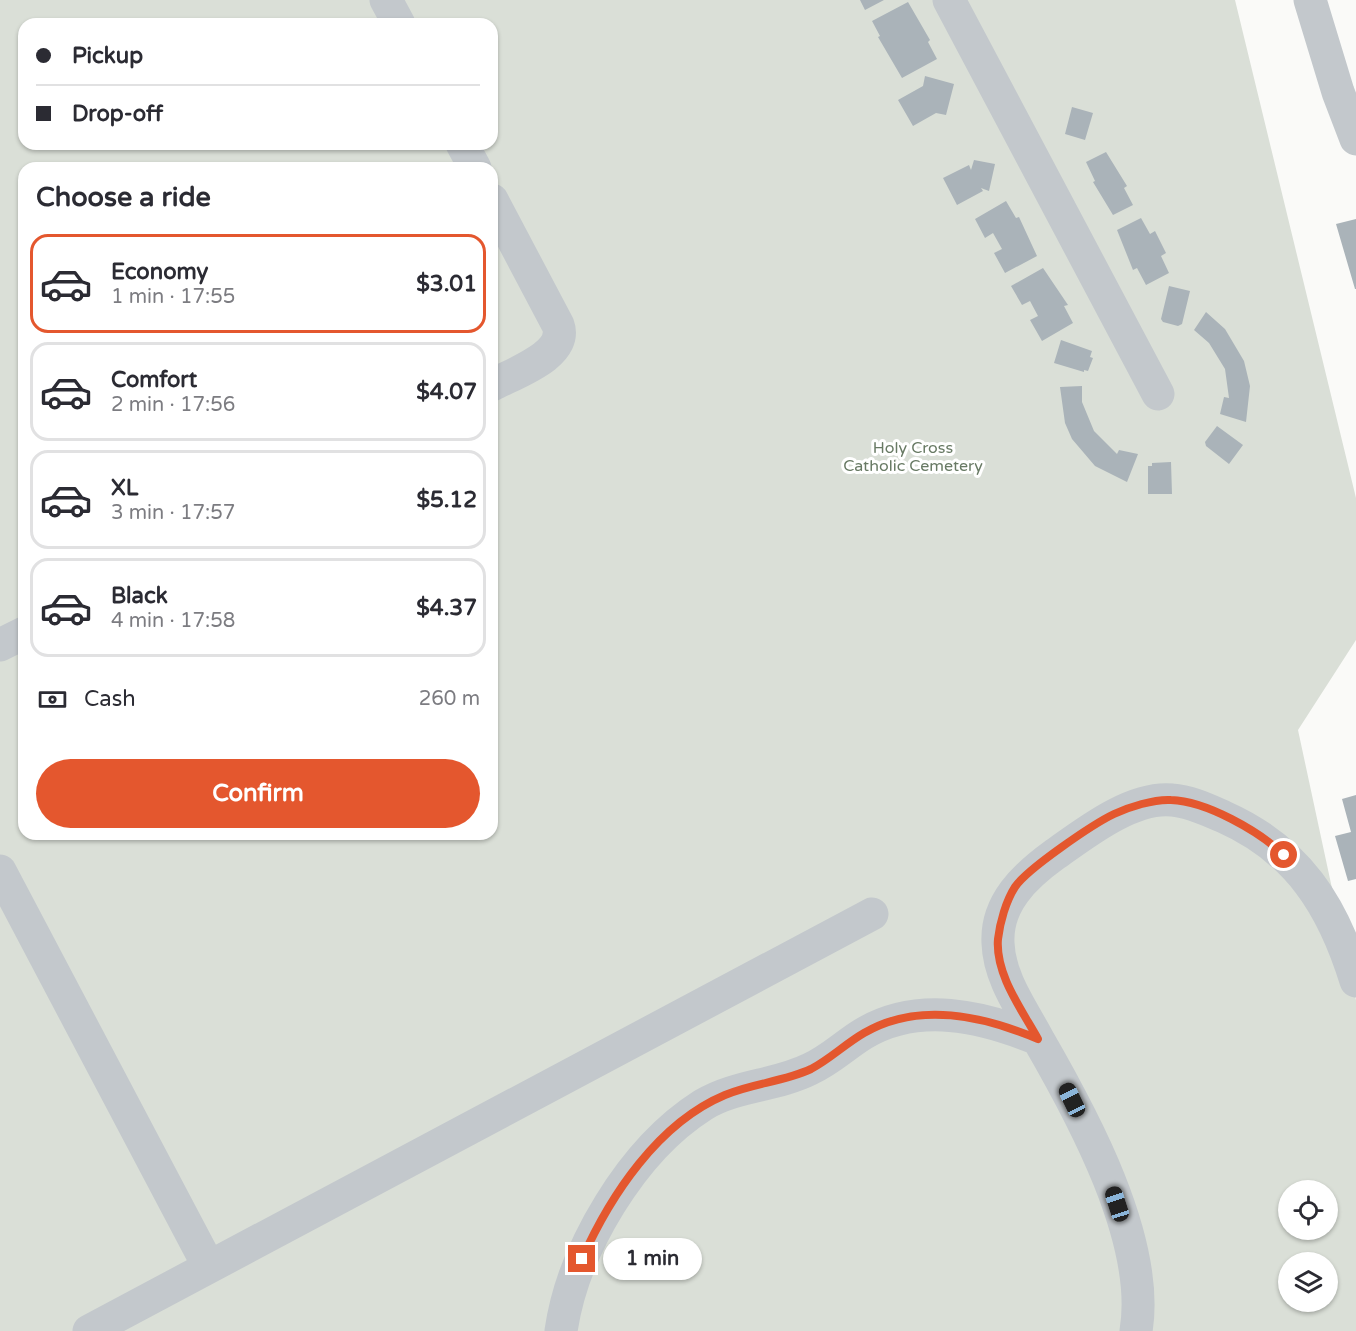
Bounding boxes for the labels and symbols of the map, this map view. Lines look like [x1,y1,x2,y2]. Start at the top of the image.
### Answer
park label: Holy Cross Catholic Cemetery [843,438,983,476]
route start [1270,841,1297,868]
car [1056,1080,1088,1120]
car [1103,1184,1131,1224]
callout: 1 min [603,1238,702,1280]
route end [568,1245,595,1272]

